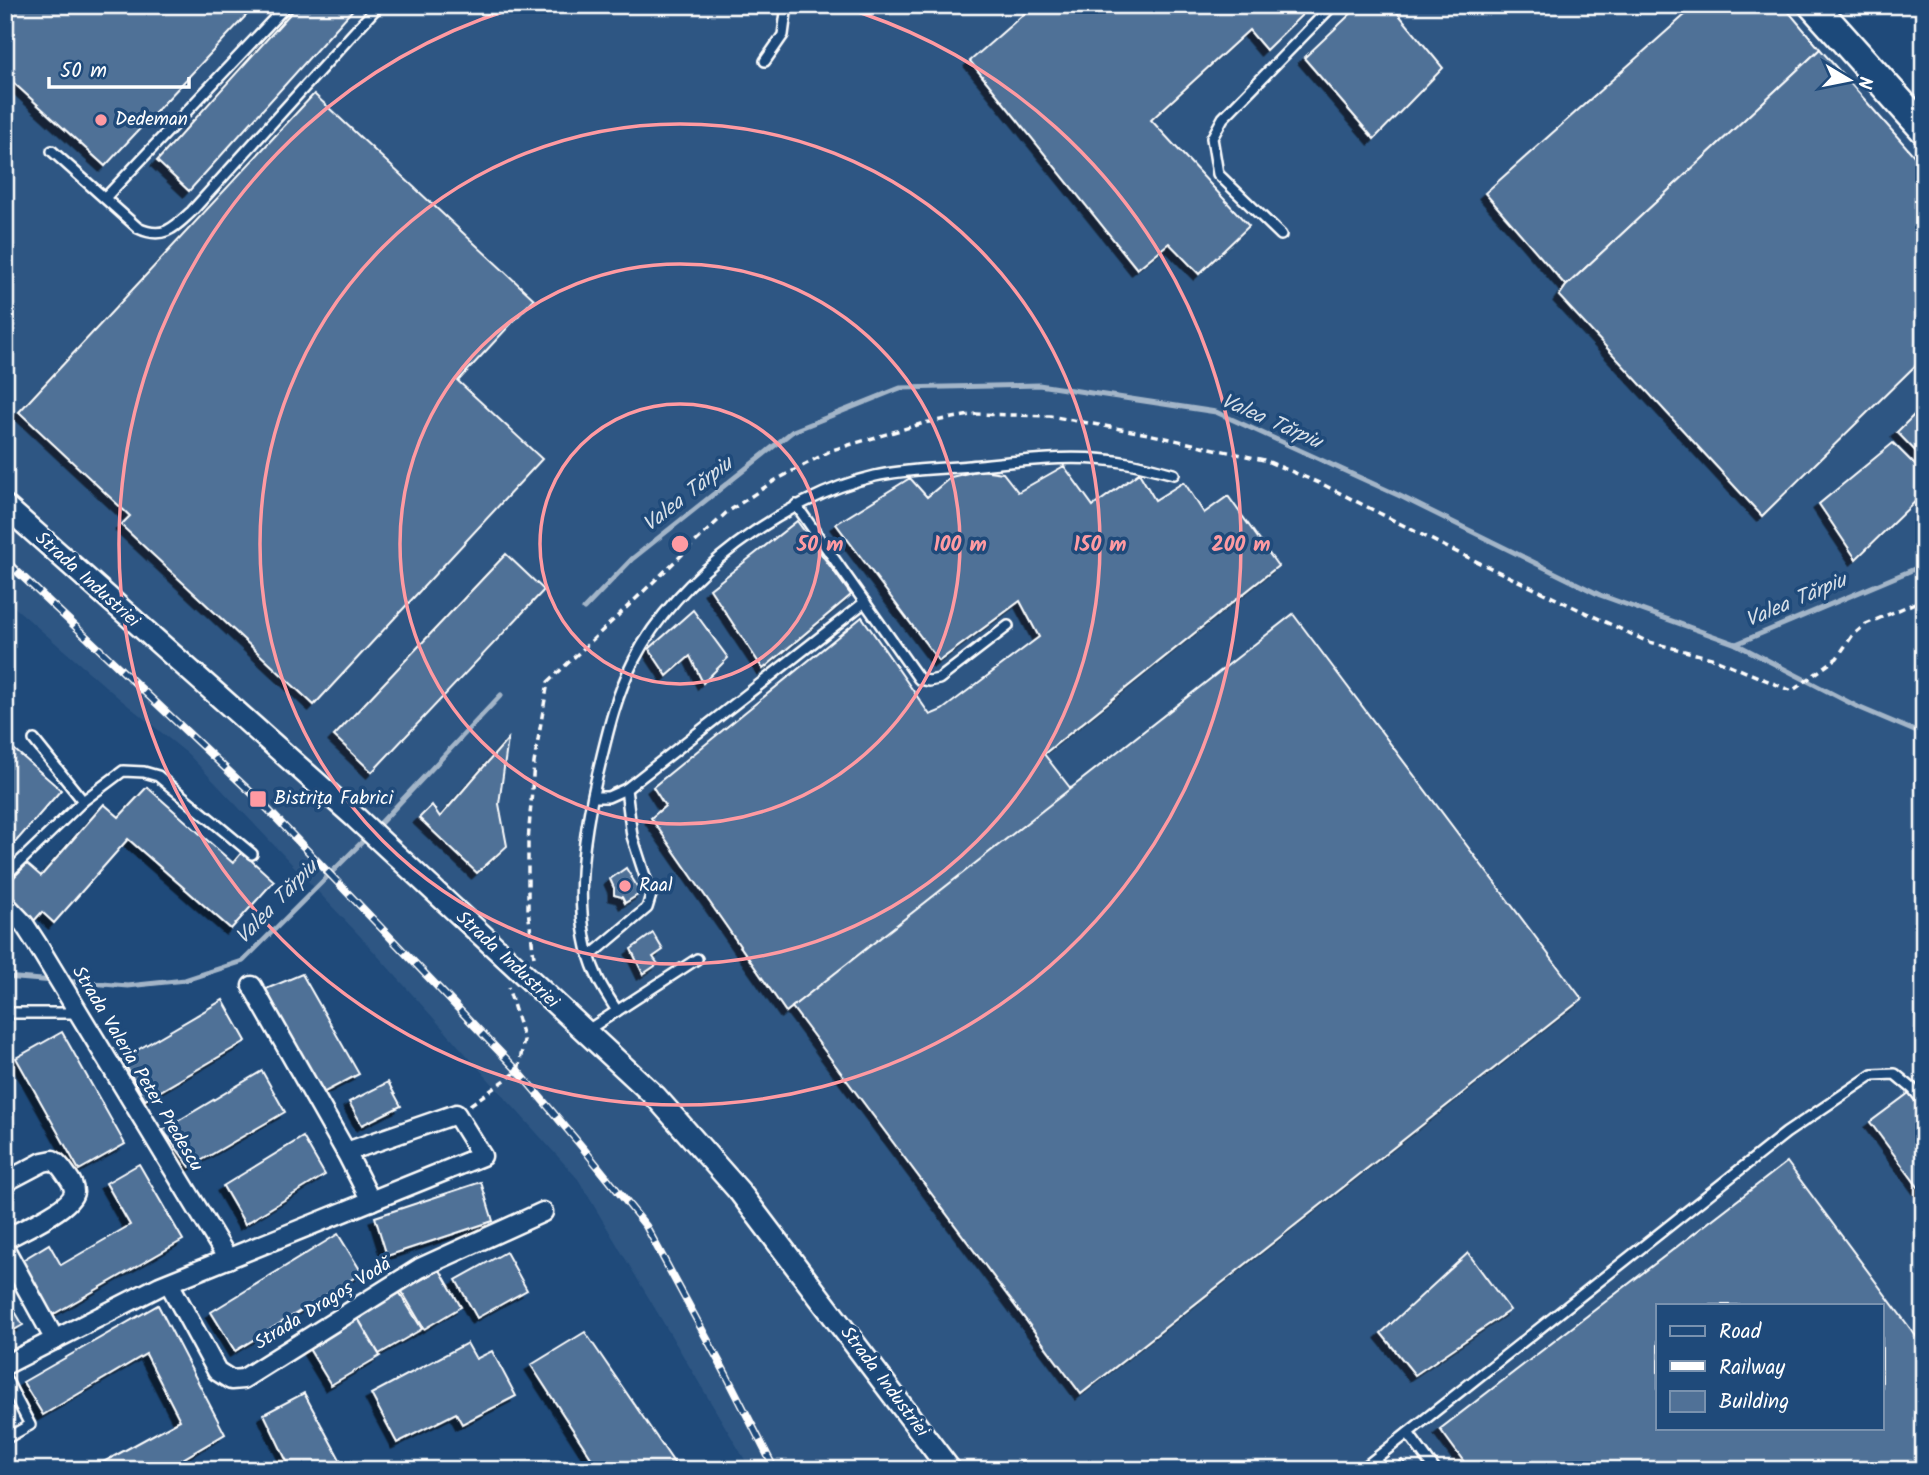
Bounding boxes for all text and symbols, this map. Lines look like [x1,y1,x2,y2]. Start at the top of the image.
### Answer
scale bar [49,46,189,90]
north arrow [1814,46,1884,116]
text: 50 m [60,55,107,88]
text: N [1848,74,1880,91]
place label: Dedeman [115,105,188,135]
marker: Dedeman [93,112,109,128]
water label: Valea Tărpiu [1215,385,1329,460]
water label: Valea Tărpiu [636,447,743,541]
street label: Strada Industriei [28,524,147,637]
text: 50 m [796,529,843,562]
text: 100 m [933,529,987,562]
text: 150 m [1073,529,1127,562]
text: 200 m [1211,529,1271,562]
centre of rings [668,532,692,556]
water label: Valea Tărpiu [1740,564,1854,637]
place label: Bistrița Fabrici [274,784,394,814]
marker: Bistrița Fabrici [248,789,268,809]
water label: Valea Tărpiu [228,851,328,953]
place label: Raal [639,871,673,901]
marker: Raal [617,878,633,894]
street label: Strada Industriei [448,904,567,1017]
street label: Strada Valeria Peter Predescu [63,960,211,1178]
street label: Strada Dragoș Vodă [249,1249,399,1358]
legend [1656,1304,1884,1430]
text: Road [1719,1316,1762,1349]
street label: Strada Industriei [832,1320,937,1445]
text: Railway [1719,1352,1785,1385]
text: Building [1719,1386,1789,1419]

